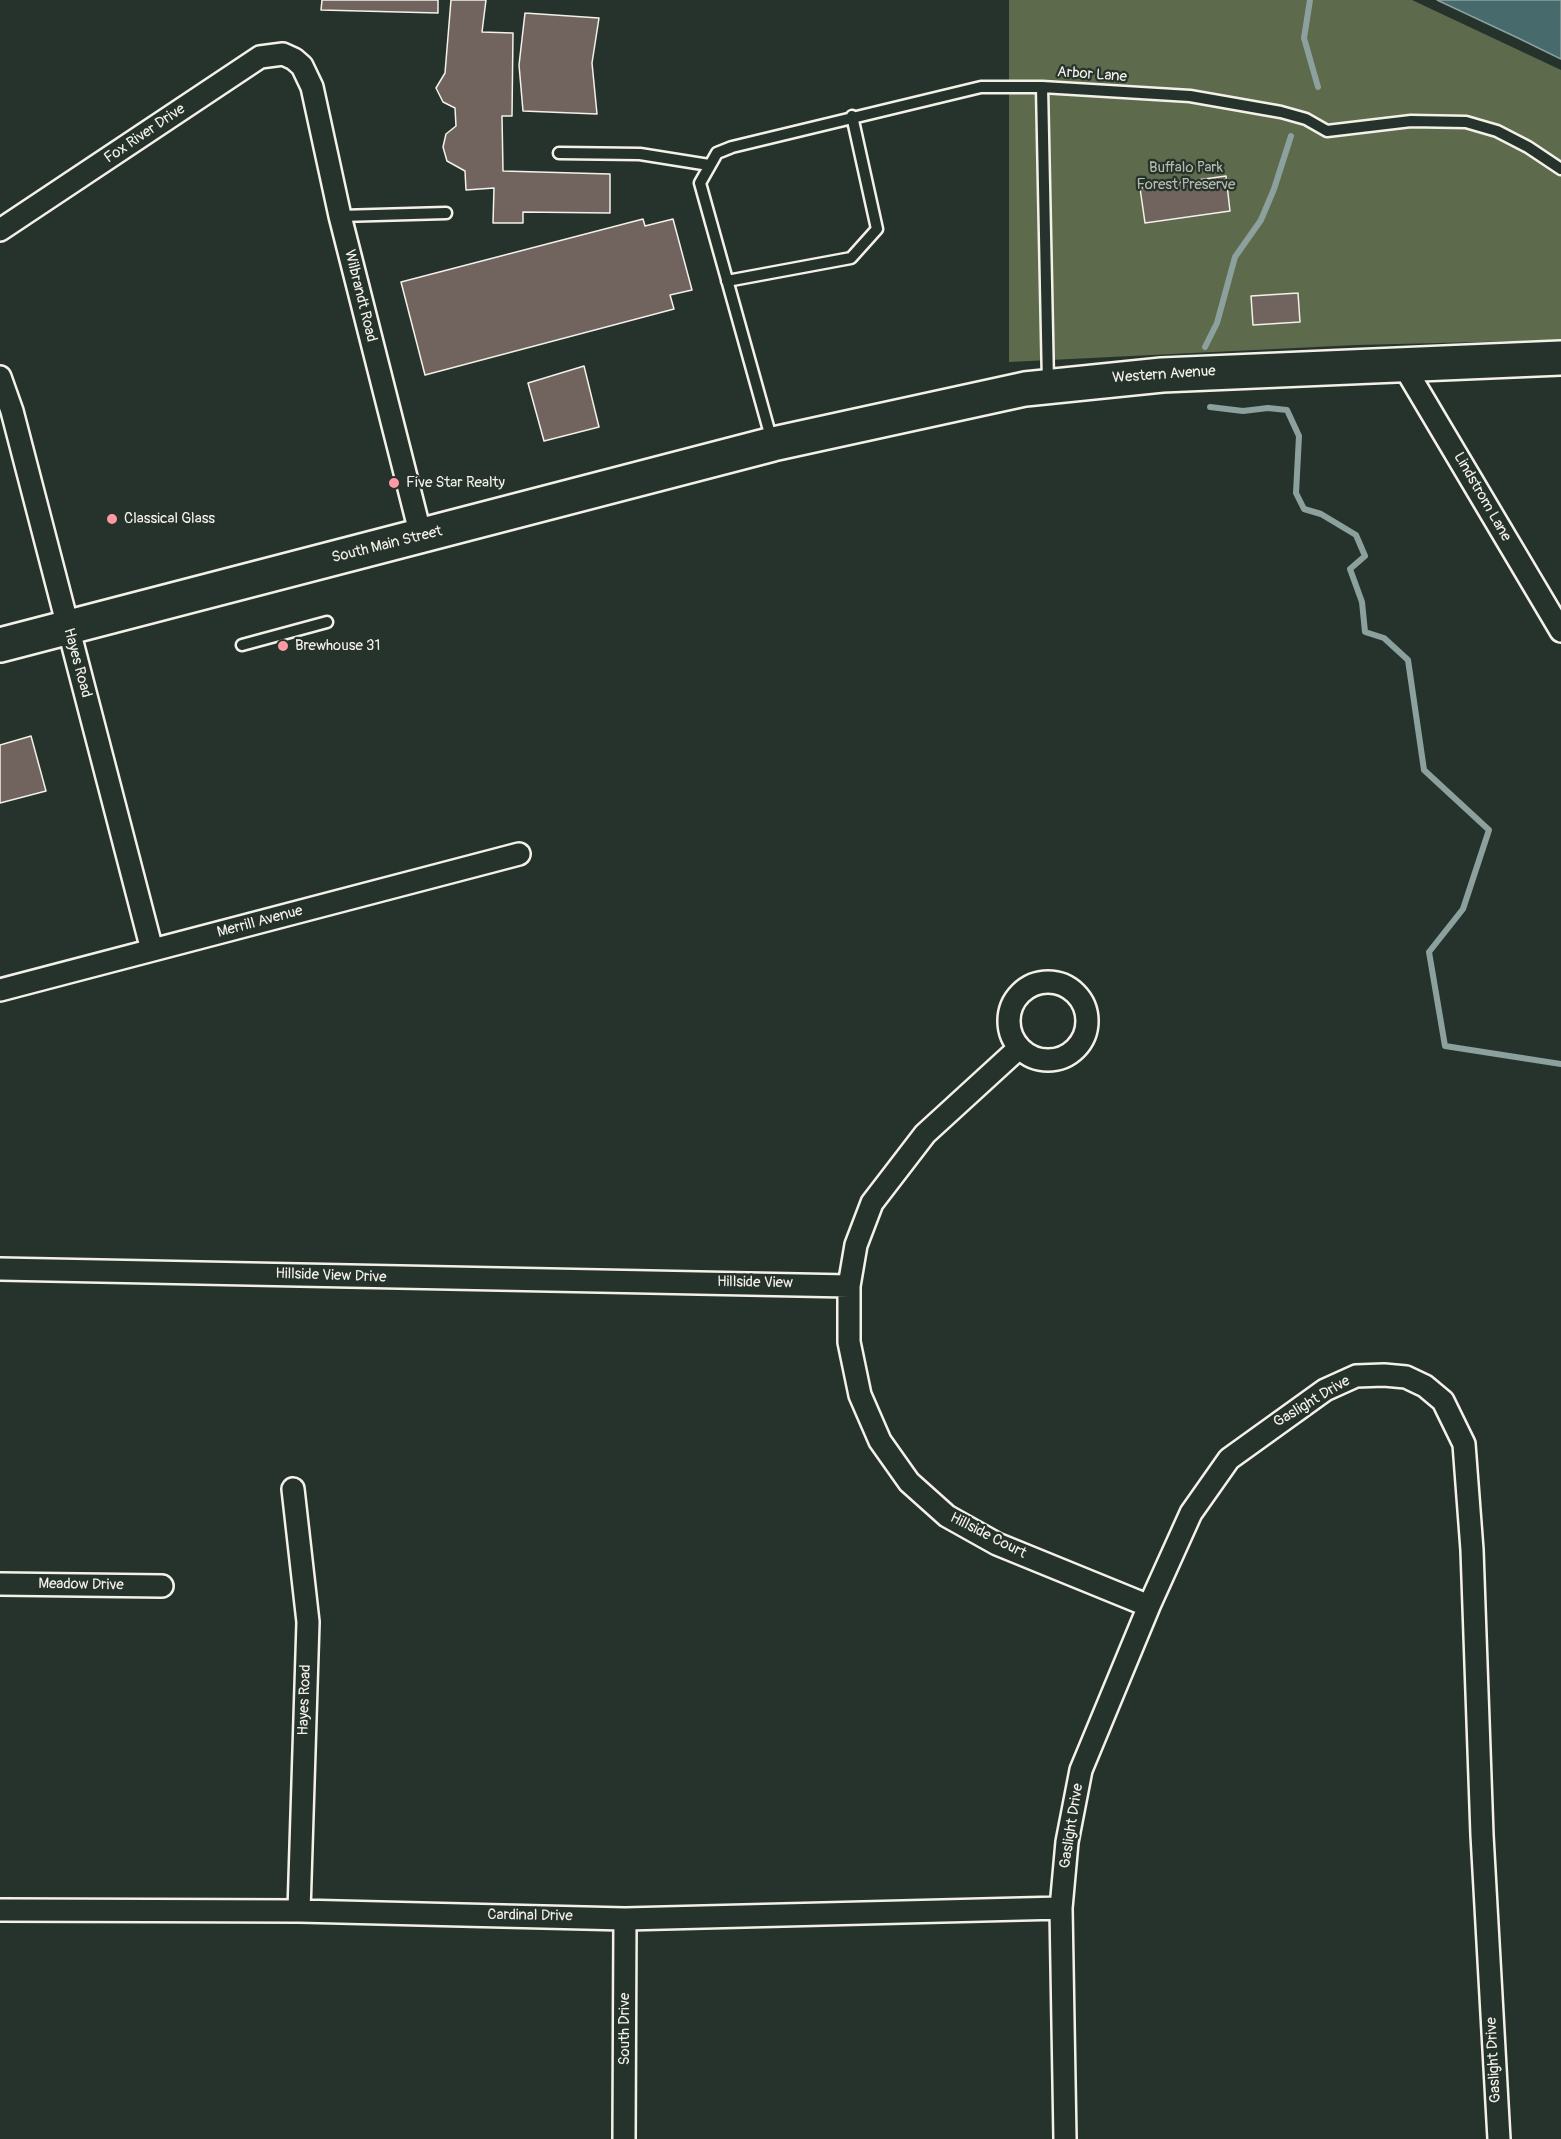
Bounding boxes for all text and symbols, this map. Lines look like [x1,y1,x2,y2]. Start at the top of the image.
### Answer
street label: Arbor Lane [1056,64,1128,86]
street label: Fox River Drive [101,100,189,168]
park label: Buffalo Park Forest Preserve [1137,159,1235,194]
street label: Wilbrandt Road [340,248,380,344]
street label: Western Avenue [1112,362,1216,388]
street label: Lindstrom Lane [1449,449,1515,545]
place label: Five Star Realty [406,474,505,492]
marker: Five Star Realty [387,476,401,490]
place label: Classical Glass [124,510,215,528]
marker: Classical Glass [105,512,119,526]
street label: South Main Street [330,523,444,567]
street label: Hayes Road [59,626,95,700]
place label: Brewhouse 31 [295,637,380,655]
marker: Brewhouse 31 [276,639,290,653]
street label: Merrill Avenue [215,902,305,942]
street label: Hillside View Drive [275,1265,387,1287]
street label: Hillside View [717,1273,793,1293]
street label: Gaslight Drive [1271,1372,1353,1432]
street label: Hillside Court [947,1509,1029,1563]
street label: Meadow Drive [38,1575,124,1595]
street label: Hayes Road [295,1664,315,1736]
street label: Gaslight Drive [1056,1782,1088,1870]
street label: Cardinal Drive [487,1906,573,1926]
street label: South Drive [616,1993,634,2065]
street label: Gaslight Drive [1483,2017,1505,2103]

